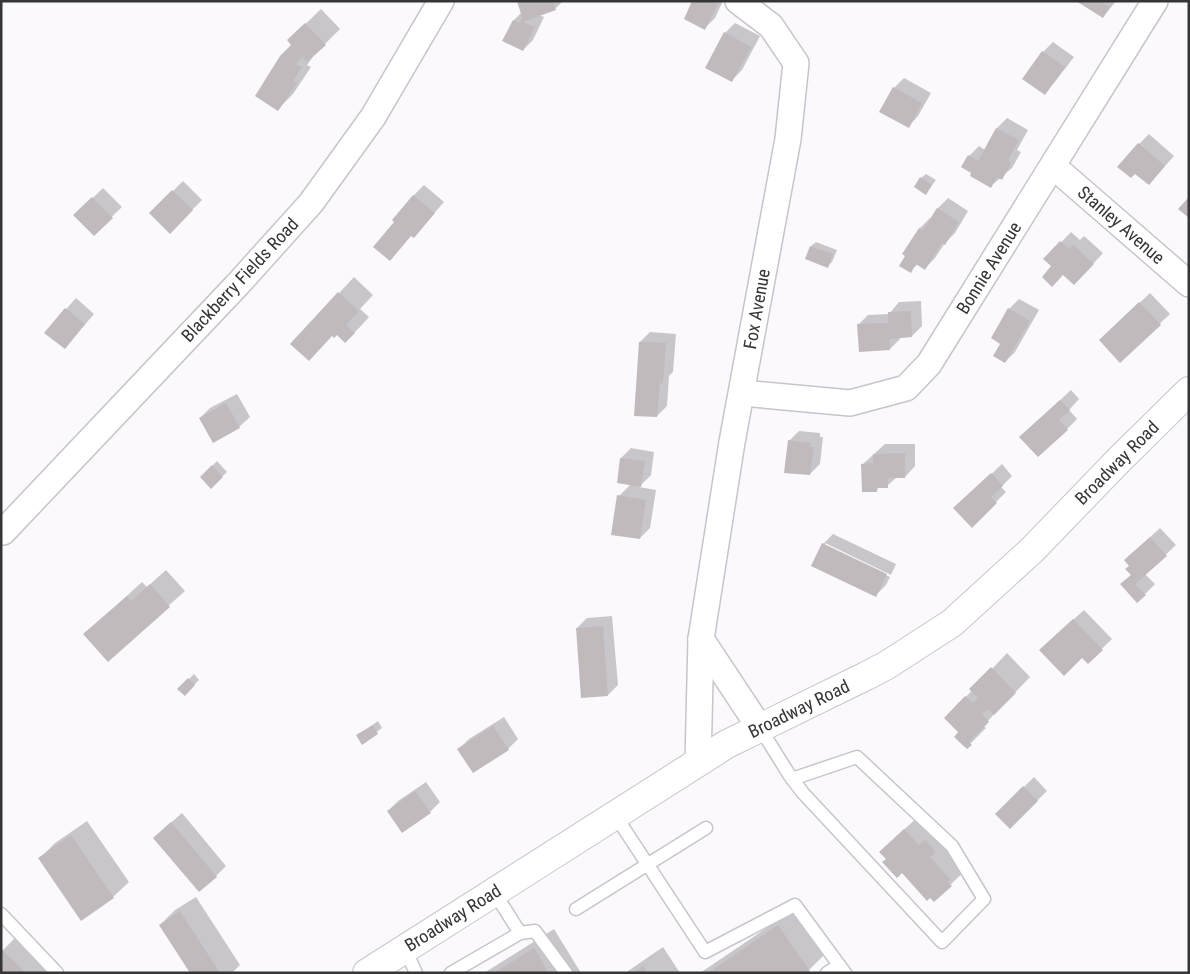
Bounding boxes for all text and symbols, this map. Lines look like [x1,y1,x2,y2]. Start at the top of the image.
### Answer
street label: Stanley Avenue [1074,181,1169,268]
street label: Blackberry Fields Road [177,213,303,346]
street label: Bonnie Avenue [952,218,1025,318]
street label: Fox Avenue [739,267,774,351]
street label: Broadway Road [1070,416,1163,509]
street label: Broadway Road [745,675,853,742]
street label: Broadway Road [401,880,505,956]

